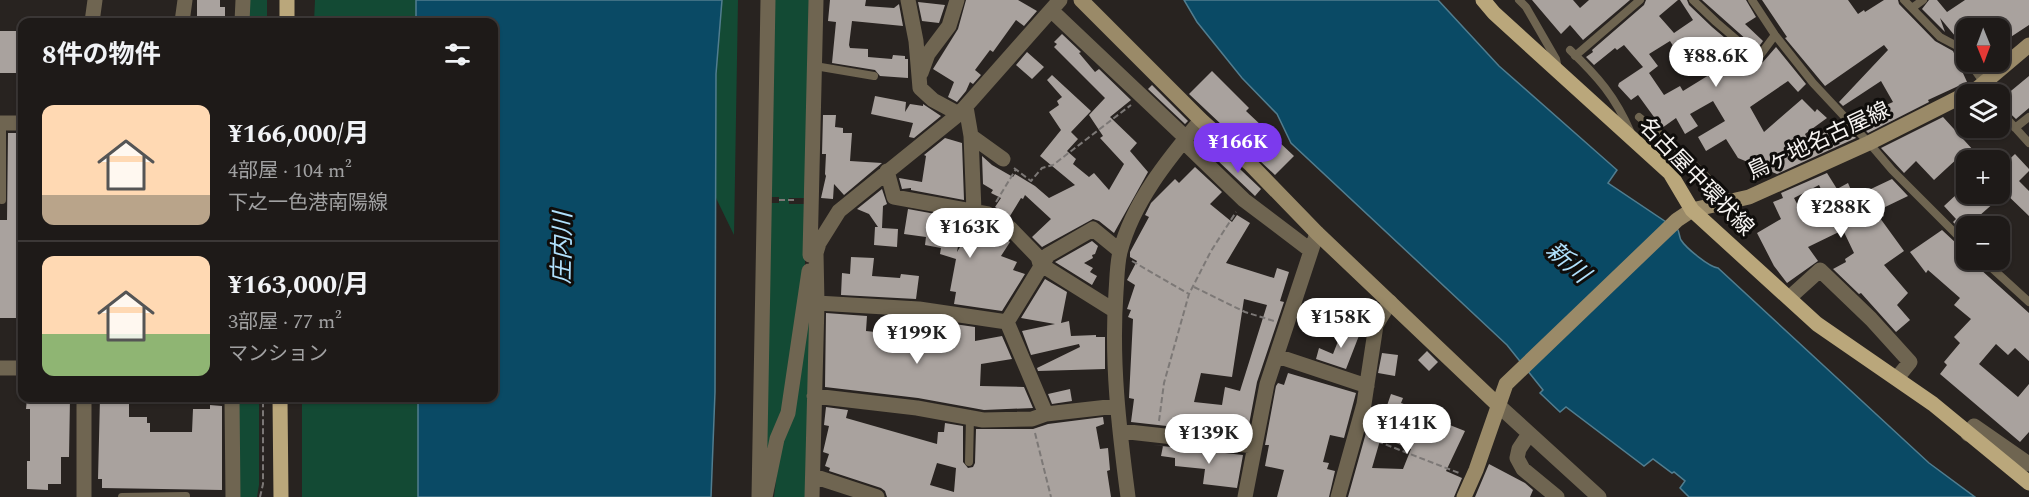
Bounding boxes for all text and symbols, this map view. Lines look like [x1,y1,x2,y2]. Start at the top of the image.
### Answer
north arrow [1956,18,2010,72]
map controls [1956,18,2010,270]
text: 8件の物件 [42,35,161,75]
pin: ¥88.6K [1667,37,1765,88]
icon: filters [441,38,474,71]
text: ¥88.6K [1683,41,1749,71]
button: layers [1956,84,2010,138]
street label: 鳥ヶ地名古屋線 [1742,94,1895,189]
street label: 名古屋中環状線 [1631,110,1761,244]
text: ¥166,000/月 [228,114,370,154]
pin: ¥166K [1196,123,1280,174]
text: ¥166K [1208,127,1268,157]
icon: home [90,129,162,201]
button: + [1956,150,2010,204]
text: 4部屋 · 104 m² [228,156,352,186]
text: 下之一色港南陽線 [228,188,388,218]
pin: ¥288K [1799,188,1883,239]
text: ¥288K [1811,192,1871,222]
pin: ¥163K [928,208,1012,259]
water label: 庄内川 [544,209,582,284]
text: ¥163K [940,212,1000,242]
button: − [1956,216,2010,270]
water label: 新川 [1537,233,1600,294]
text: ¥163,000/月 [228,265,370,305]
icon: home [90,280,162,352]
pin: ¥158K [1299,298,1383,349]
text: ¥158K [1311,302,1371,332]
text: 3部屋 · 77 m² [228,307,342,337]
pin: ¥199K [875,314,959,365]
text: ¥199K [887,318,947,348]
text: マンション [228,339,328,369]
pin: ¥141K [1365,404,1449,455]
text: ¥141K [1377,408,1437,438]
pin: ¥139K [1167,414,1251,465]
text: ¥139K [1179,418,1239,448]

